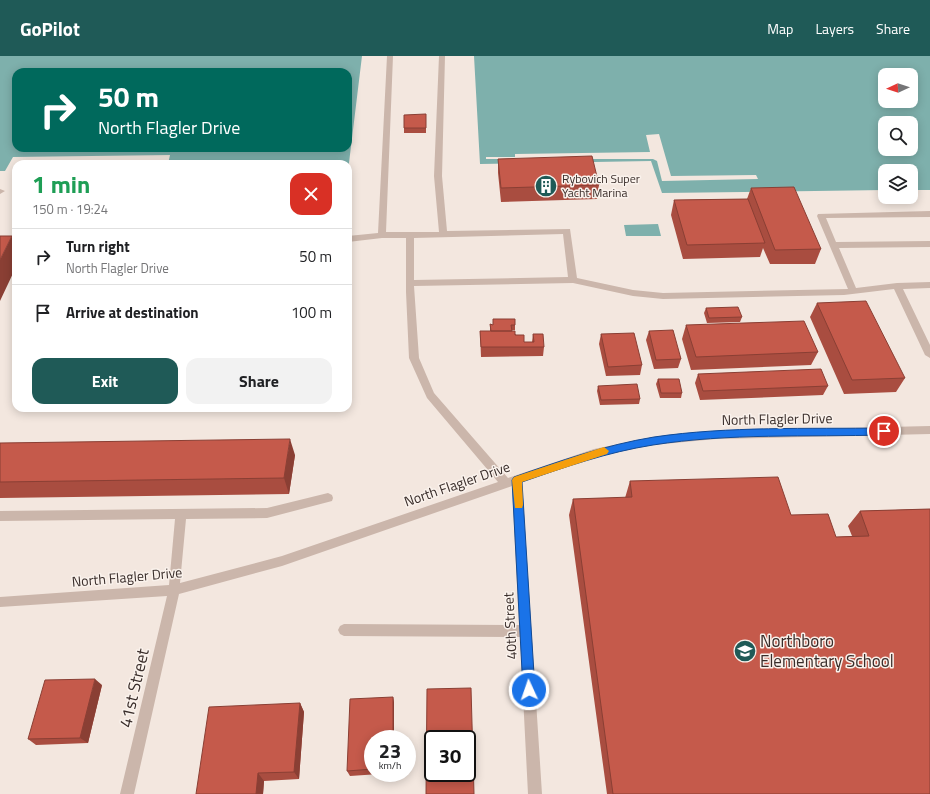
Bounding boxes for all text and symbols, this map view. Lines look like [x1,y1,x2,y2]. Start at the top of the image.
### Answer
text: GoPilot [20,14,80,43]
text: Map [767,18,793,39]
text: Layers [815,18,854,39]
text: Share [876,18,910,39]
north arrow [878,68,918,108]
map controls [878,68,918,204]
text: 50 m [98,75,159,118]
icon: right [32,84,84,136]
text: North Flagler Drive [98,114,240,141]
button: search [878,116,918,156]
button: layers [878,164,918,204]
text: 1 min [32,166,90,202]
place label: Rybovich Super Yacht Marina [562,169,640,202]
button: close [290,173,332,215]
building icon: Rybovich Super Yacht Marina [533,173,559,199]
text: 150 m · 19:24 [32,199,108,219]
text: Turn right [66,235,130,258]
text: 50 m [299,245,332,268]
icon: right [32,246,54,268]
text: North Flagler Drive [66,258,169,278]
text: Arrive at destination [66,301,199,324]
text: 100 m [291,301,332,324]
icon: arrive [32,302,54,324]
button: Exit [32,358,178,404]
button: Share [186,358,332,404]
street label: North Flagler Drive [721,407,833,430]
pin [867,414,901,448]
icon: arrive [873,420,895,442]
street label: North Flagler Drive [401,456,513,511]
street label: North Flagler Drive [71,561,183,592]
street label: 40th Street [497,592,522,660]
place label: Northboro Elementary School [760,628,894,674]
school or university icon: Northboro Elementary School [732,638,758,664]
street label: 41st Street [112,646,156,730]
position arrow [508,669,550,711]
speed limit sign: 30 [424,730,476,782]
text: 23 [379,735,401,766]
text: km/h [379,758,401,773]

